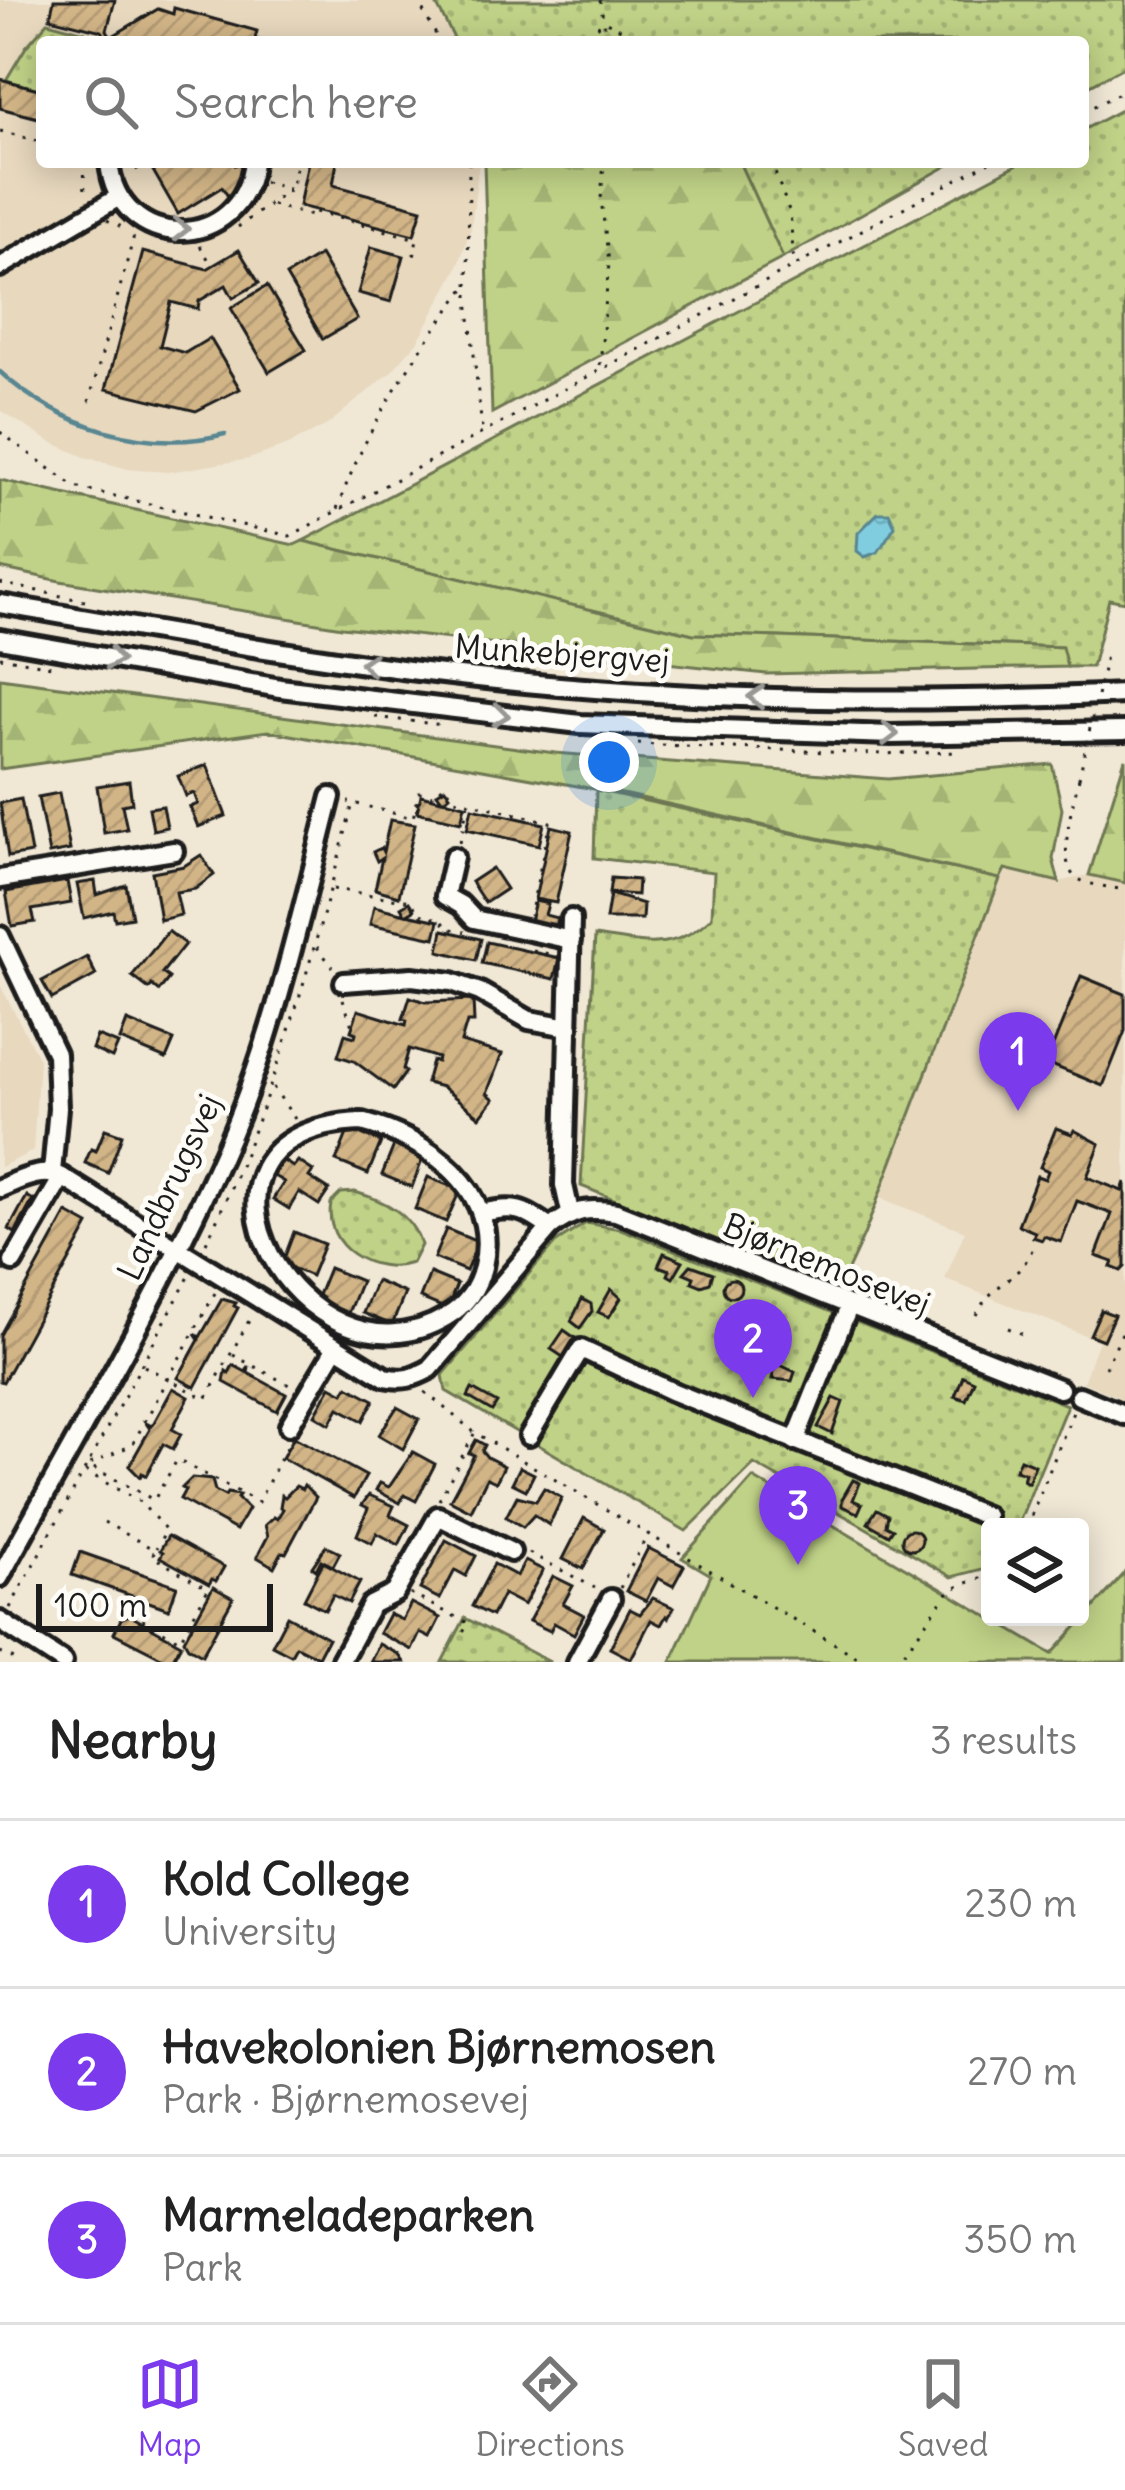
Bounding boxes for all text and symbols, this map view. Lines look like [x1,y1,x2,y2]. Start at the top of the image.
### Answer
search box [36,36,1089,168]
icon: search [78,69,144,135]
text: Search here [174,74,418,130]
one-way arrow [173,216,191,242]
street label: Munkebjergvej [453,625,671,681]
one-way arrow [105,646,125,671]
one-way arrow [358,652,378,678]
one-way arrow [746,684,765,710]
one-way arrow [491,701,511,727]
one-way arrow [882,721,900,747]
your location [579,732,639,792]
pin: 1 [979,1012,1057,1111]
street label: Landbrugsvej [108,1087,230,1287]
street label: Bjørnemosevej [717,1203,937,1325]
pin: 2 [714,1299,792,1398]
pin: 3 [759,1466,837,1565]
map controls [981,1518,1089,1626]
button: layers [981,1518,1089,1626]
scale bar [36,1578,273,1631]
text: 100 m [54,1584,147,1626]
text: Nearby [48,1708,217,1772]
text: 3 results [930,1716,1077,1765]
text: Kold College [162,1851,410,1907]
text: 1 [79,1879,95,1928]
text: 230 m [964,1879,1077,1928]
text: University [162,1907,337,1956]
text: Havekolonien Bjørnemosen [162,2019,716,2075]
text: 2 [76,2047,98,2096]
text: 270 m [967,2047,1077,2096]
text: Park · Bjørnemosevej [162,2075,529,2124]
text: Marmeladeparken [162,2187,535,2243]
text: 3 [76,2215,98,2264]
text: 350 m [963,2215,1077,2264]
text: Park [162,2243,243,2292]
tab: Map [137,2351,203,2465]
tab: Directions [476,2351,625,2465]
tab: Saved [898,2351,988,2465]

